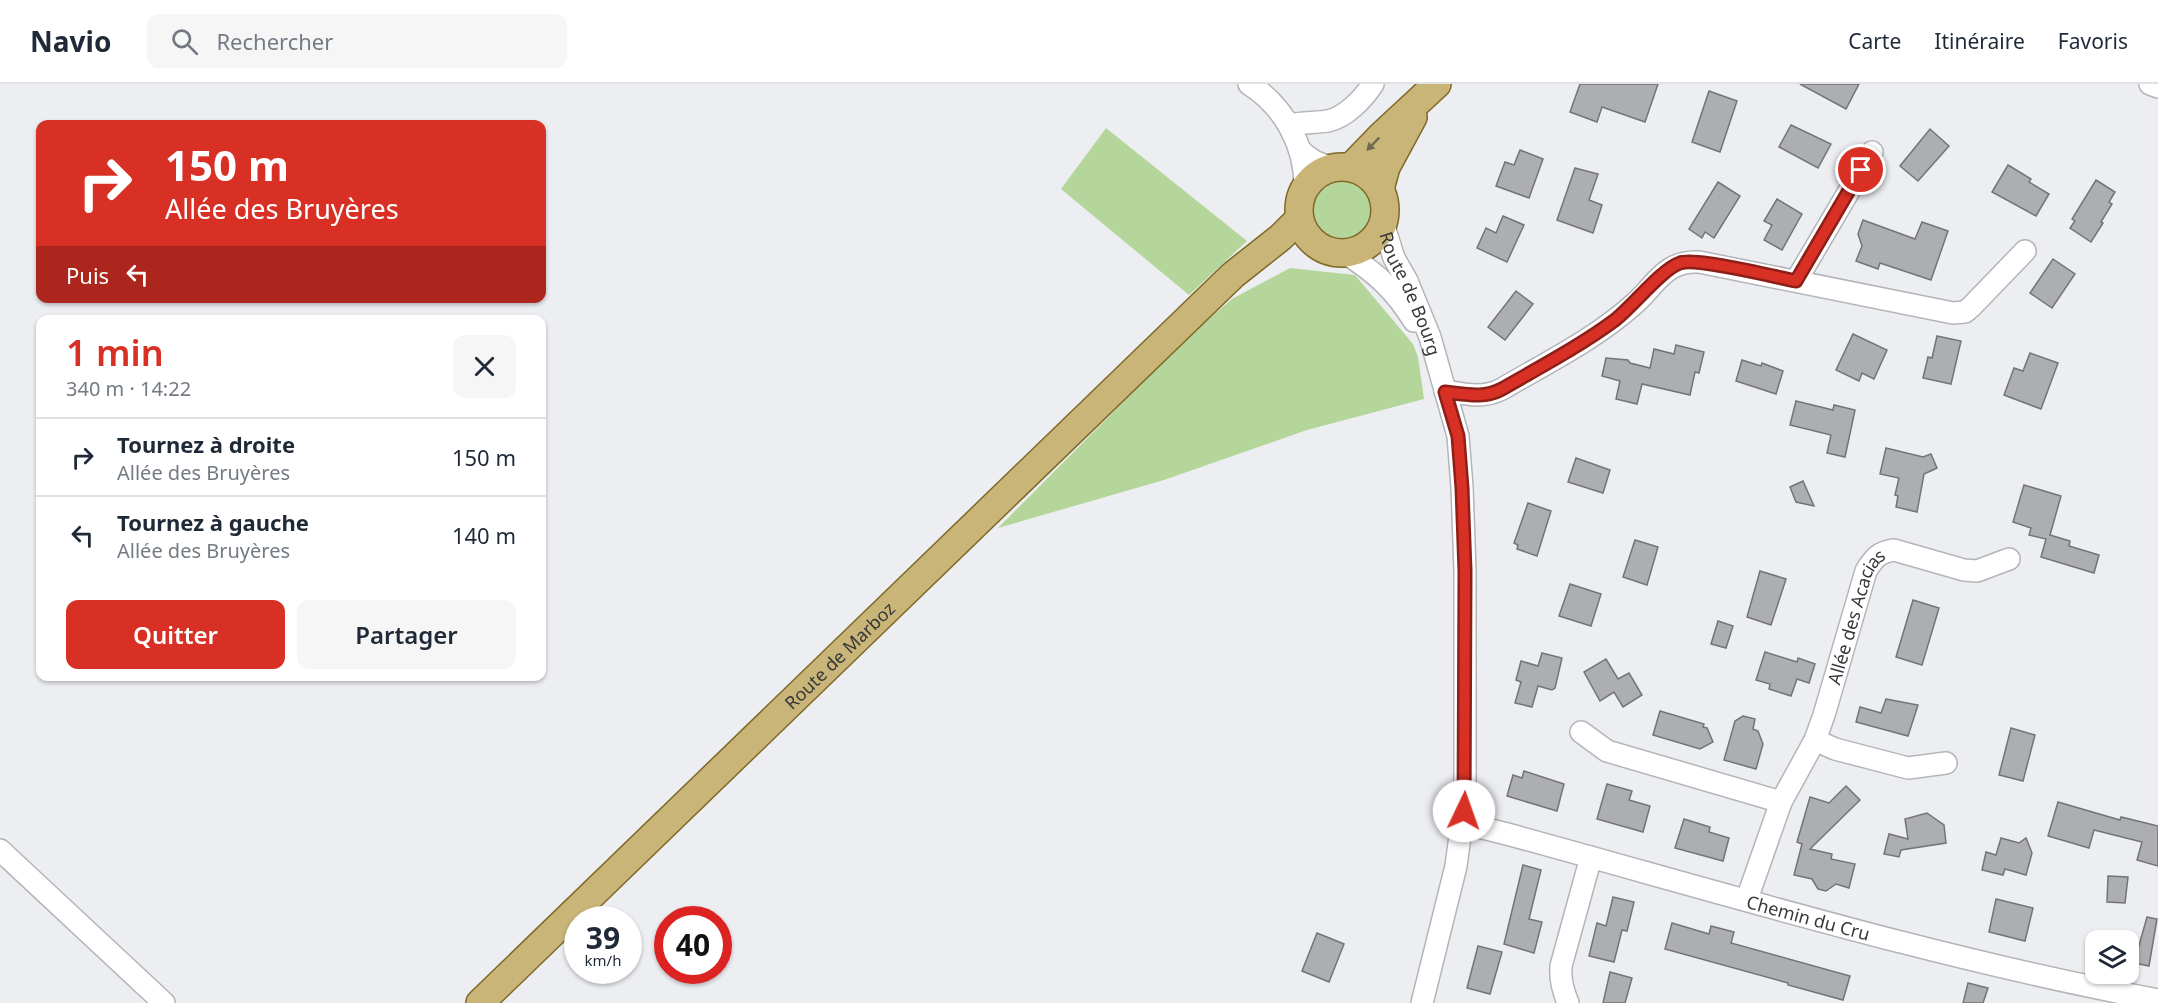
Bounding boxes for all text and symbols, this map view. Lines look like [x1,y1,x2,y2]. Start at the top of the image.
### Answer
search box [147,14,567,68]
text: Navio [30,22,111,60]
icon: search [168,25,201,58]
text: Rechercher [216,26,333,56]
text: Carte [1848,27,1901,55]
text: Itinéraire [1934,27,2025,55]
text: Favoris [2058,27,2128,55]
text: 150 m [165,136,289,193]
one-way arrow [1366,137,1380,152]
icon: right [66,144,144,222]
pin [1835,144,1886,195]
icon: arrive [1844,153,1877,186]
text: Allée des Bruyères [165,190,399,227]
street label: Route de Bourg [1374,229,1447,358]
icon: left [121,258,154,291]
text: Puis [66,260,109,290]
text: 1 min [66,328,164,377]
button: close [453,335,516,398]
text: 340 m · 14:22 [66,375,191,402]
text: Tournez à droite [117,429,295,459]
icon: right [66,441,99,474]
text: 150 m [452,442,516,472]
text: Allée des Bruyères [117,459,290,486]
text: Tournez à gauche [117,507,309,537]
icon: left [66,519,99,552]
text: 140 m [452,520,516,550]
text: Allée des Bruyères [117,537,290,564]
street label: Allée des Acacias [1822,543,1890,687]
street label: Route de Marboz [779,597,900,714]
button: Quitter [66,600,285,669]
button: Partager [297,600,516,669]
position arrow [1432,779,1496,843]
street label: Chemin du Cru [1744,889,1873,946]
speed limit sign: 40 [654,906,732,984]
text: 39 [586,917,620,958]
map controls [2085,930,2139,984]
button: layers [2085,930,2139,984]
text: km/h [585,950,621,970]

